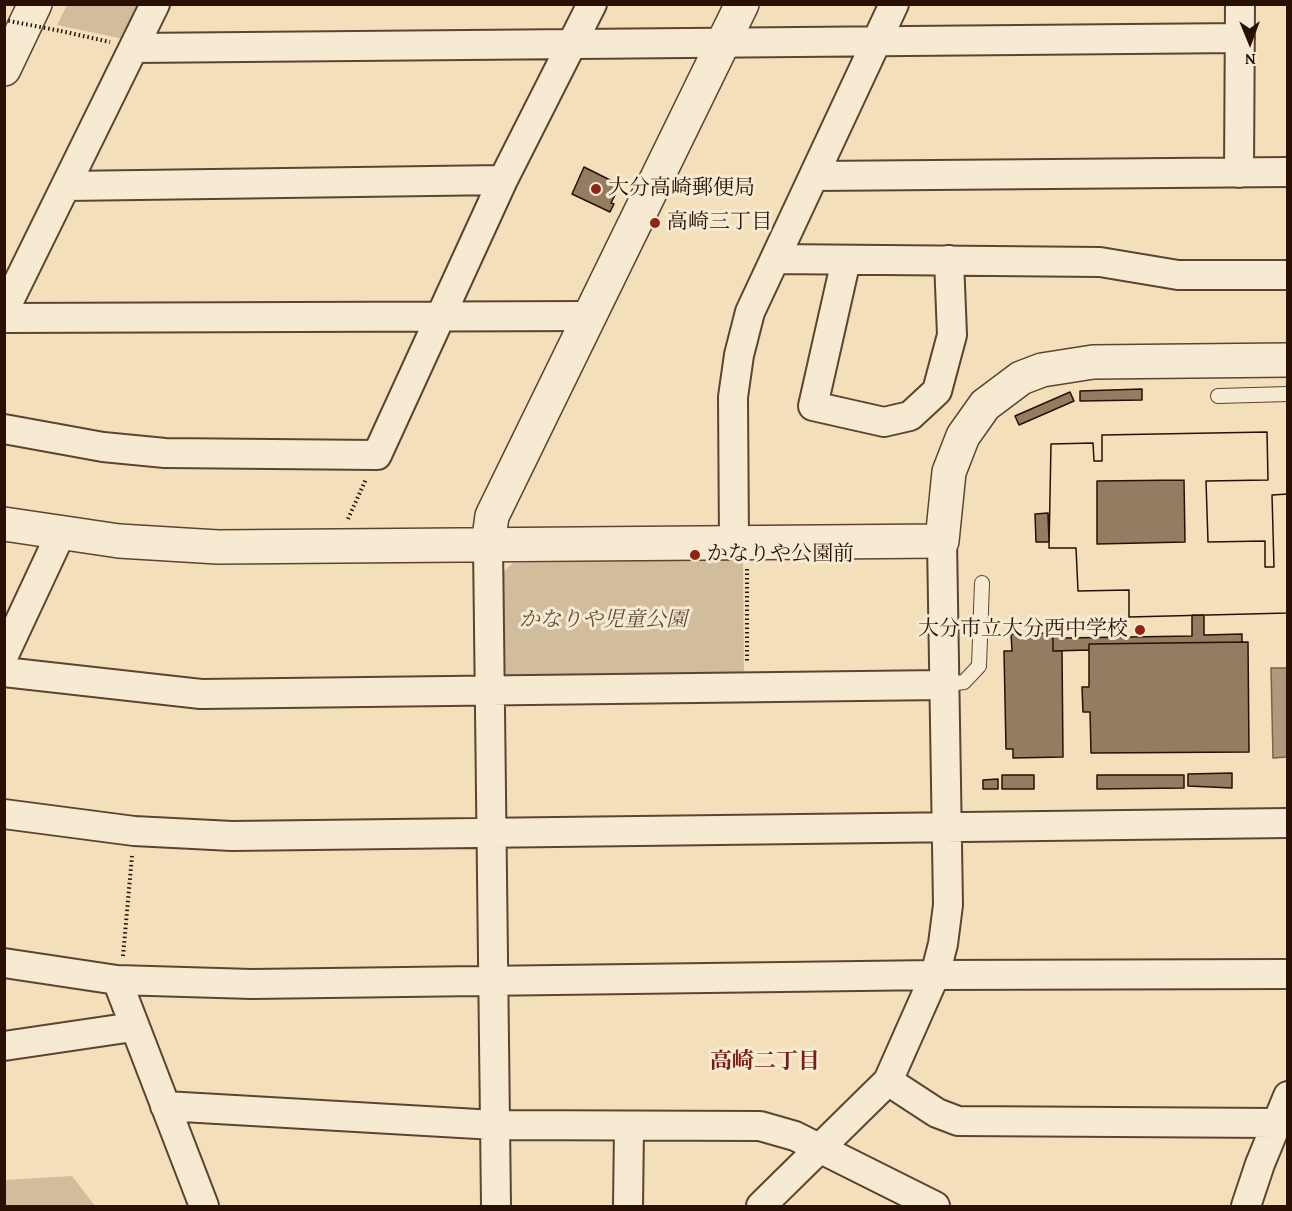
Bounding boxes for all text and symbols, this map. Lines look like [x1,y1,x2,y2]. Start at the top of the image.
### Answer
north arrow [1220,12,1280,72]
text: N [1245,48,1256,72]
place label: 大分高崎郵便局 [608,176,755,202]
marker: 大分高崎郵便局 [589,182,603,196]
place label: 高崎三丁目 [667,210,772,236]
marker: 高崎三丁目 [648,216,662,230]
place label: かなりや公園前 [707,542,854,568]
marker: かなりや公園前 [688,548,702,562]
park label: かなりや児童公園 [519,608,687,634]
place label: 大分市立大分西中学校 [918,617,1128,643]
marker: 大分市立大分西中学校 [1133,623,1147,637]
district label: 高崎二丁目 [710,1049,820,1075]

